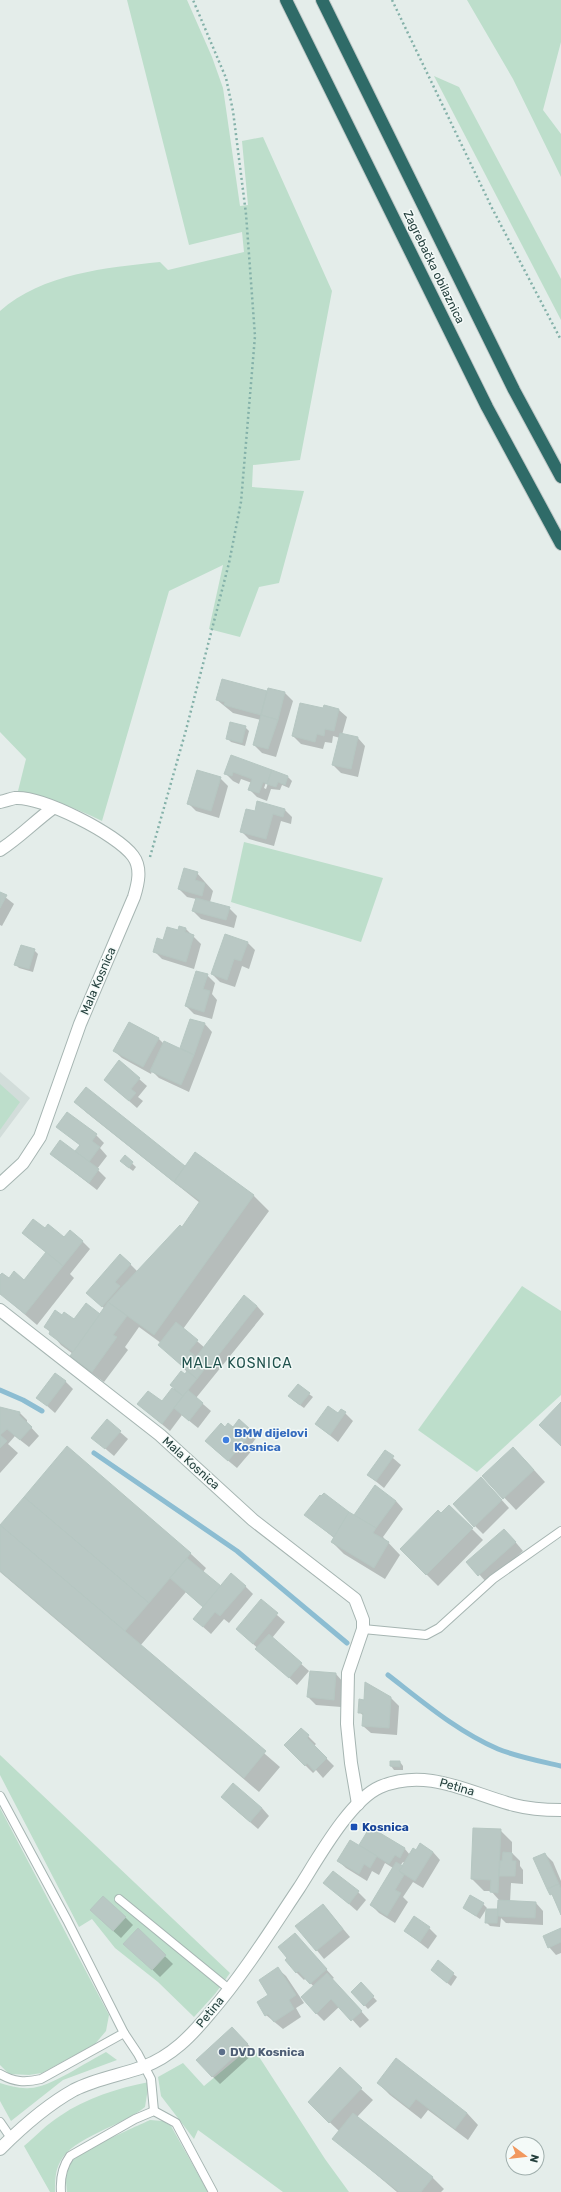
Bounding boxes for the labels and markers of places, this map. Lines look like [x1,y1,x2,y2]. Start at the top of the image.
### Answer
place label: BMW dijelovi Kosnica [234,1426,308,1454]
marker: BMW dijelovi Kosnica [221,1435,231,1445]
place label: Kosnica [362,1820,409,1834]
marker: Kosnica [349,1822,359,1832]
place label: DVD Kosnica [230,2045,305,2059]
marker: DVD Kosnica [217,2047,227,2057]

